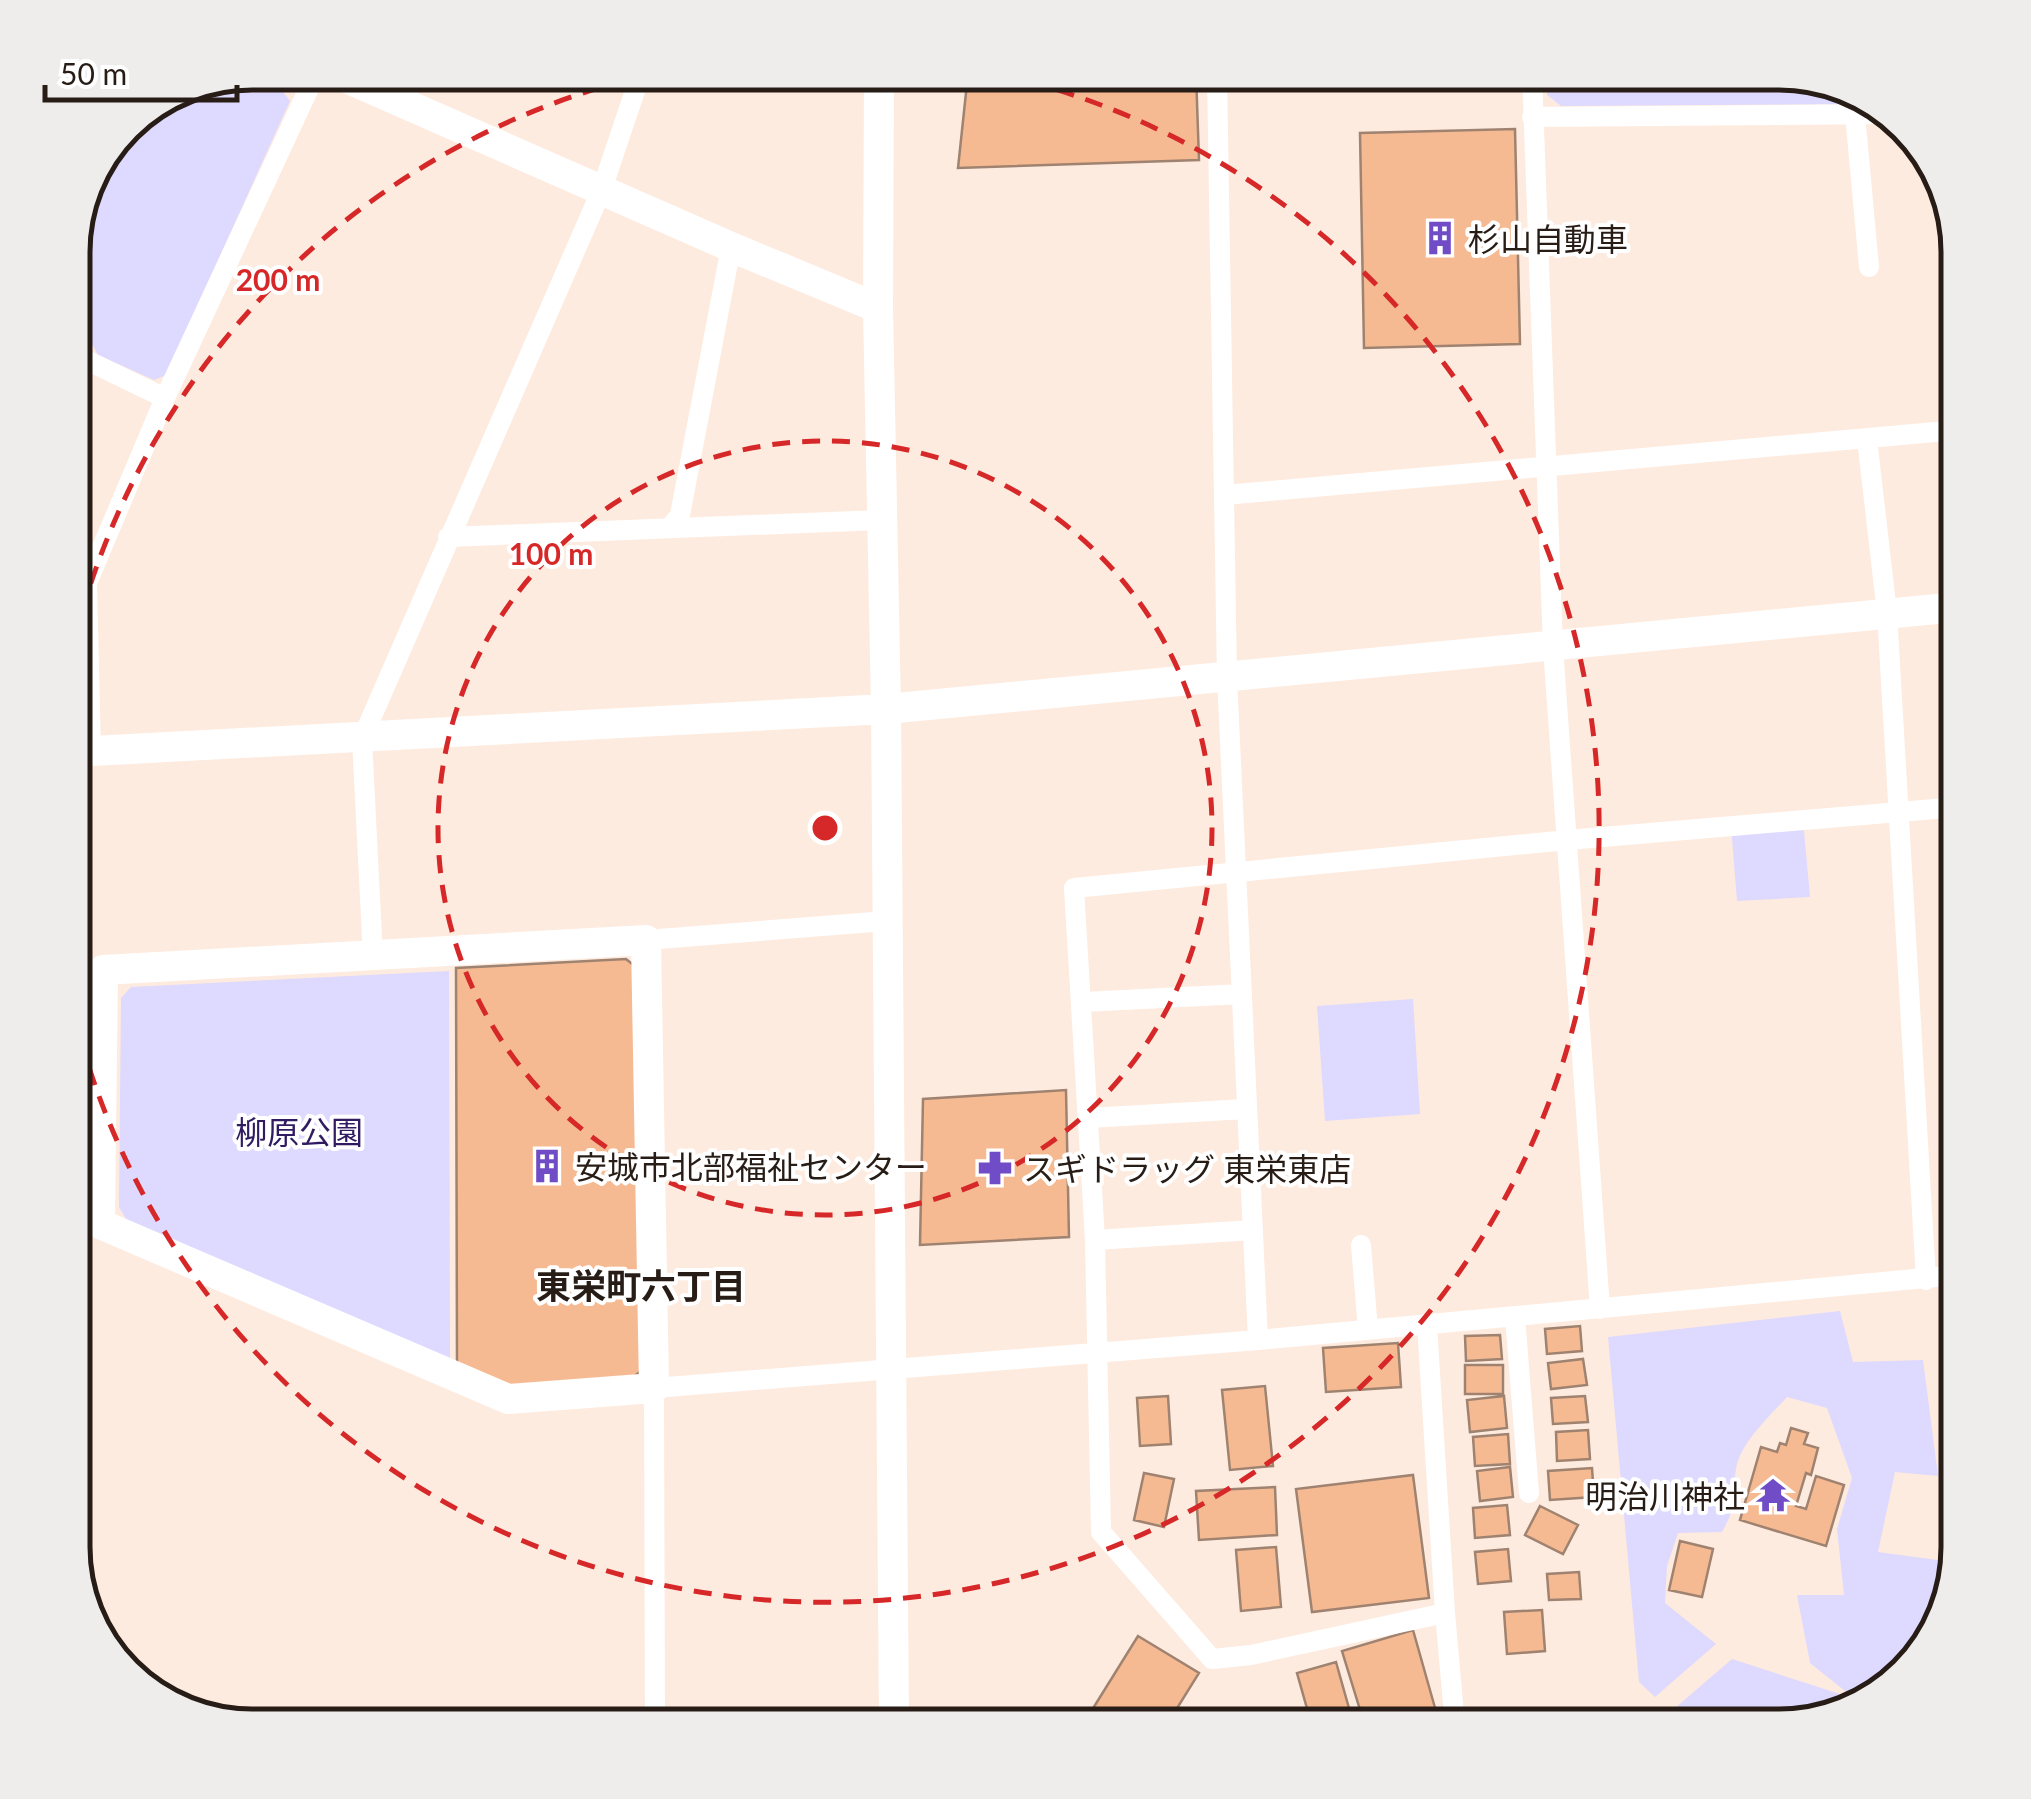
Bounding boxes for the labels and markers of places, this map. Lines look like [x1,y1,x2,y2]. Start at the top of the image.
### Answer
building icon: 杉山自動車 [1421,219,1459,257]
place label: 杉山自動車 [1468,219,1628,258]
centre of rings [807,810,843,846]
building icon: 安城市北部福祉センター [528,1147,566,1185]
place label: 安城市北部福祉センター [575,1147,927,1186]
pharmacy icon: スギドラッグ 東栄東店 [976,1149,1014,1187]
place label: スギドラッグ 東栄東店 [1023,1149,1351,1188]
place label: 明治川神社 [1585,1476,1745,1515]
temple icon: 明治川神社 [1754,1476,1792,1514]

